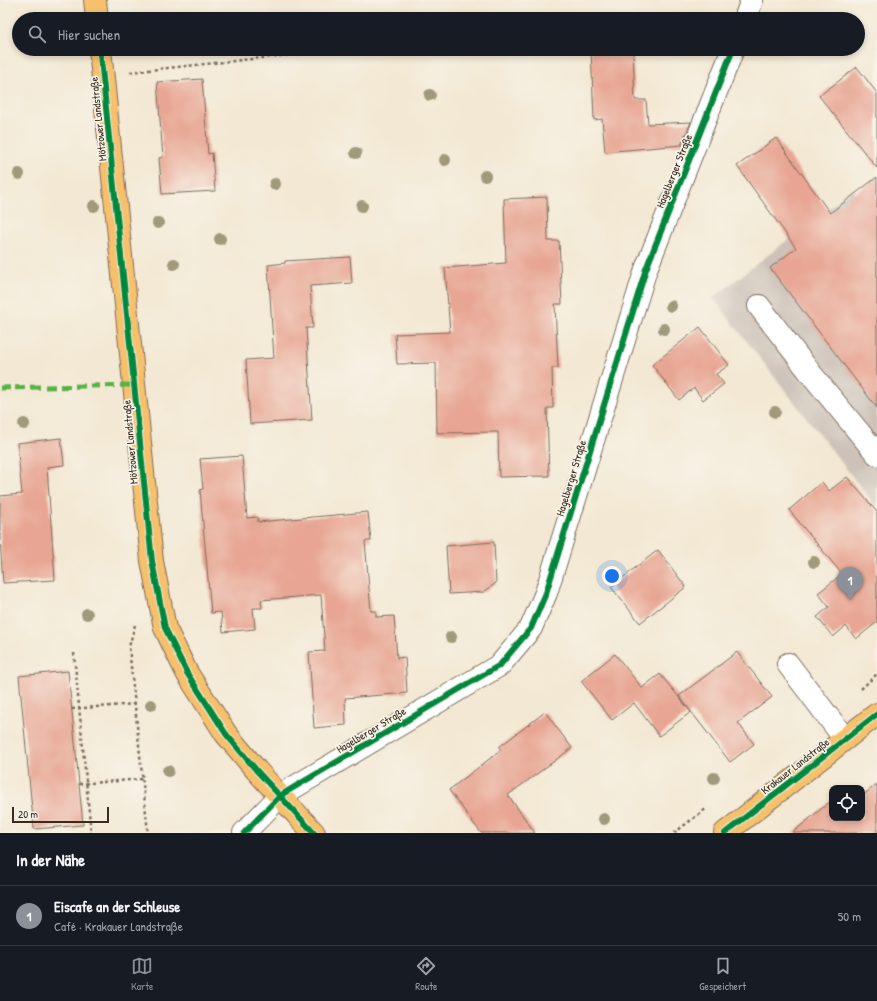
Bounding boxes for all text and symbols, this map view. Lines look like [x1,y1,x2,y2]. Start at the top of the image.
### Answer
search box [12,12,865,56]
icon: search [26,23,48,45]
text: Hier suchen [58,24,120,45]
street label: Mötzower Landstraße [87,76,109,162]
street label: Hagelberger Straße [653,131,695,210]
street label: Mötzower Landstraße [119,399,141,485]
street label: Hagelberger Straße [553,438,589,518]
your location [602,566,622,586]
pin: 1 [837,567,863,600]
street label: Hagelberger Straße [334,703,409,756]
street label: Krakauer Landstraße [758,735,833,797]
map controls [829,785,865,821]
button: locate [829,785,865,821]
scale bar [12,805,109,824]
text: 20 m [18,807,38,821]
text: In der Nähe [16,848,85,871]
text: Eiscafe an der Schleuse [54,896,180,917]
text: 1 [27,907,31,925]
text: 50 m [838,907,861,925]
text: Café · Krakauer Landstraße [54,917,183,935]
tab: Karte [131,955,153,993]
tab: Route [415,955,437,993]
tab: Gespeichert [699,955,746,993]

